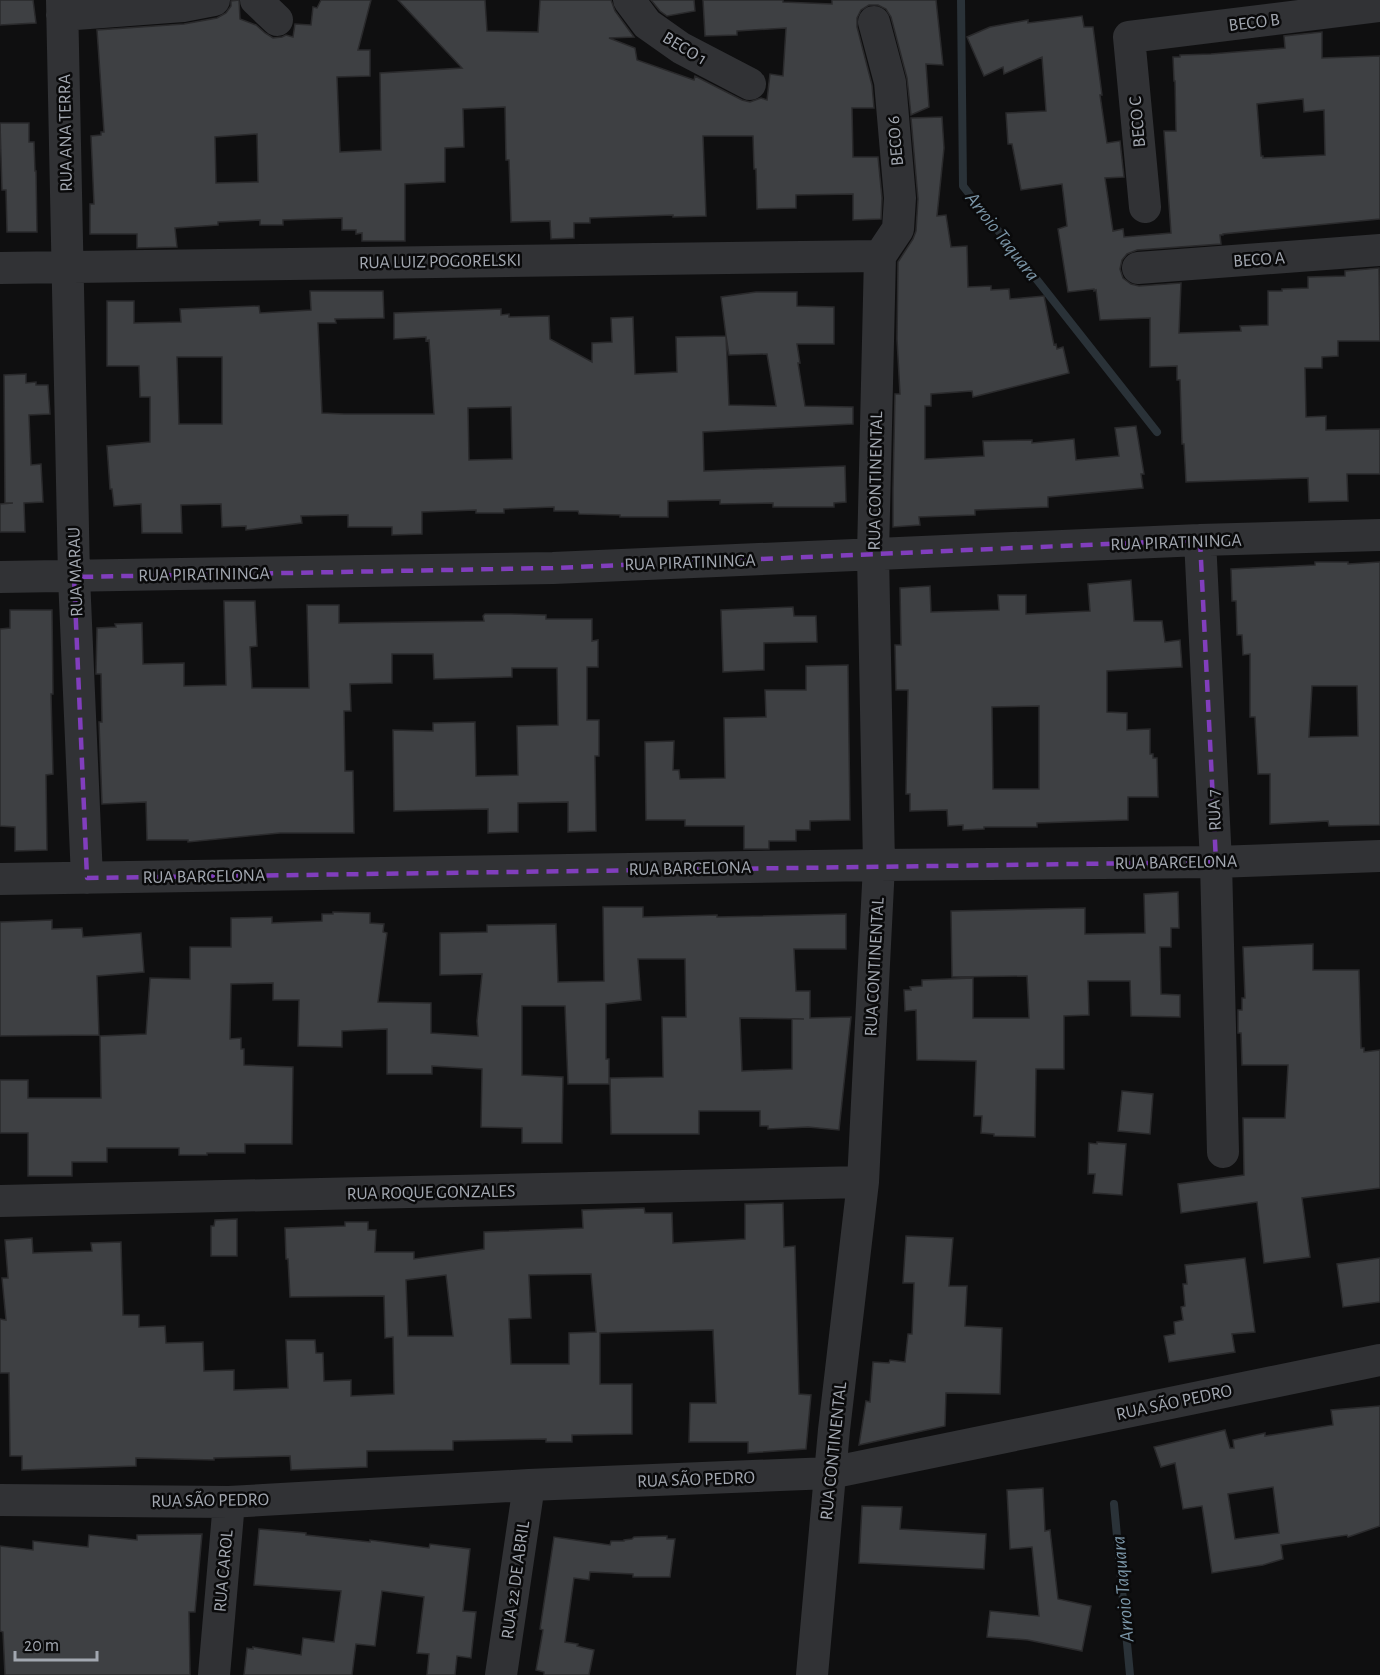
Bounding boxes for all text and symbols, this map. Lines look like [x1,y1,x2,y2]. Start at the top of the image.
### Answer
street label: BECO B [1227,11,1281,35]
street label: BECO 1 [659,29,710,69]
street label: RUA ANA TERRA [56,73,76,192]
street label: BECO C [1127,96,1149,148]
street label: BECO 6 [885,115,907,167]
water label: Arroio Taquara [961,188,1043,285]
street label: BECO A [1232,249,1286,271]
street label: RUA LUIZ POGORELSKI [359,252,521,272]
street label: RUA CONTINENTAL [866,411,886,551]
street label: RUA MARAU [65,527,87,617]
street label: RUA PIRATININGA [1110,532,1243,554]
street label: RUA PIRATININGA [624,552,757,574]
street label: RUA PIRATININGA [138,565,271,585]
street label: RUA 7 [1205,789,1225,831]
street label: RUA BARCELONA [1114,853,1238,873]
street label: RUA BARCELONA [628,859,752,879]
street label: RUA BARCELONA [142,867,266,887]
street label: RUA CONTINENTAL [862,897,888,1037]
street label: RUA ROQUE GONZALES [347,1183,516,1203]
street label: RUA SÃO PEDRO [1114,1379,1234,1424]
street label: RUA CONTINENTAL [818,1380,850,1521]
street label: RUA SÃO PEDRO [637,1466,755,1491]
street label: RUA SÃO PEDRO [151,1488,269,1511]
street label: RUA 22 DE ABRIL [499,1519,533,1640]
street label: RUA CAROL [211,1529,237,1613]
water label: Arroio Taquara [1108,1535,1138,1644]
scale bar [15,1624,98,1662]
text: 20 m [24,1637,59,1655]

